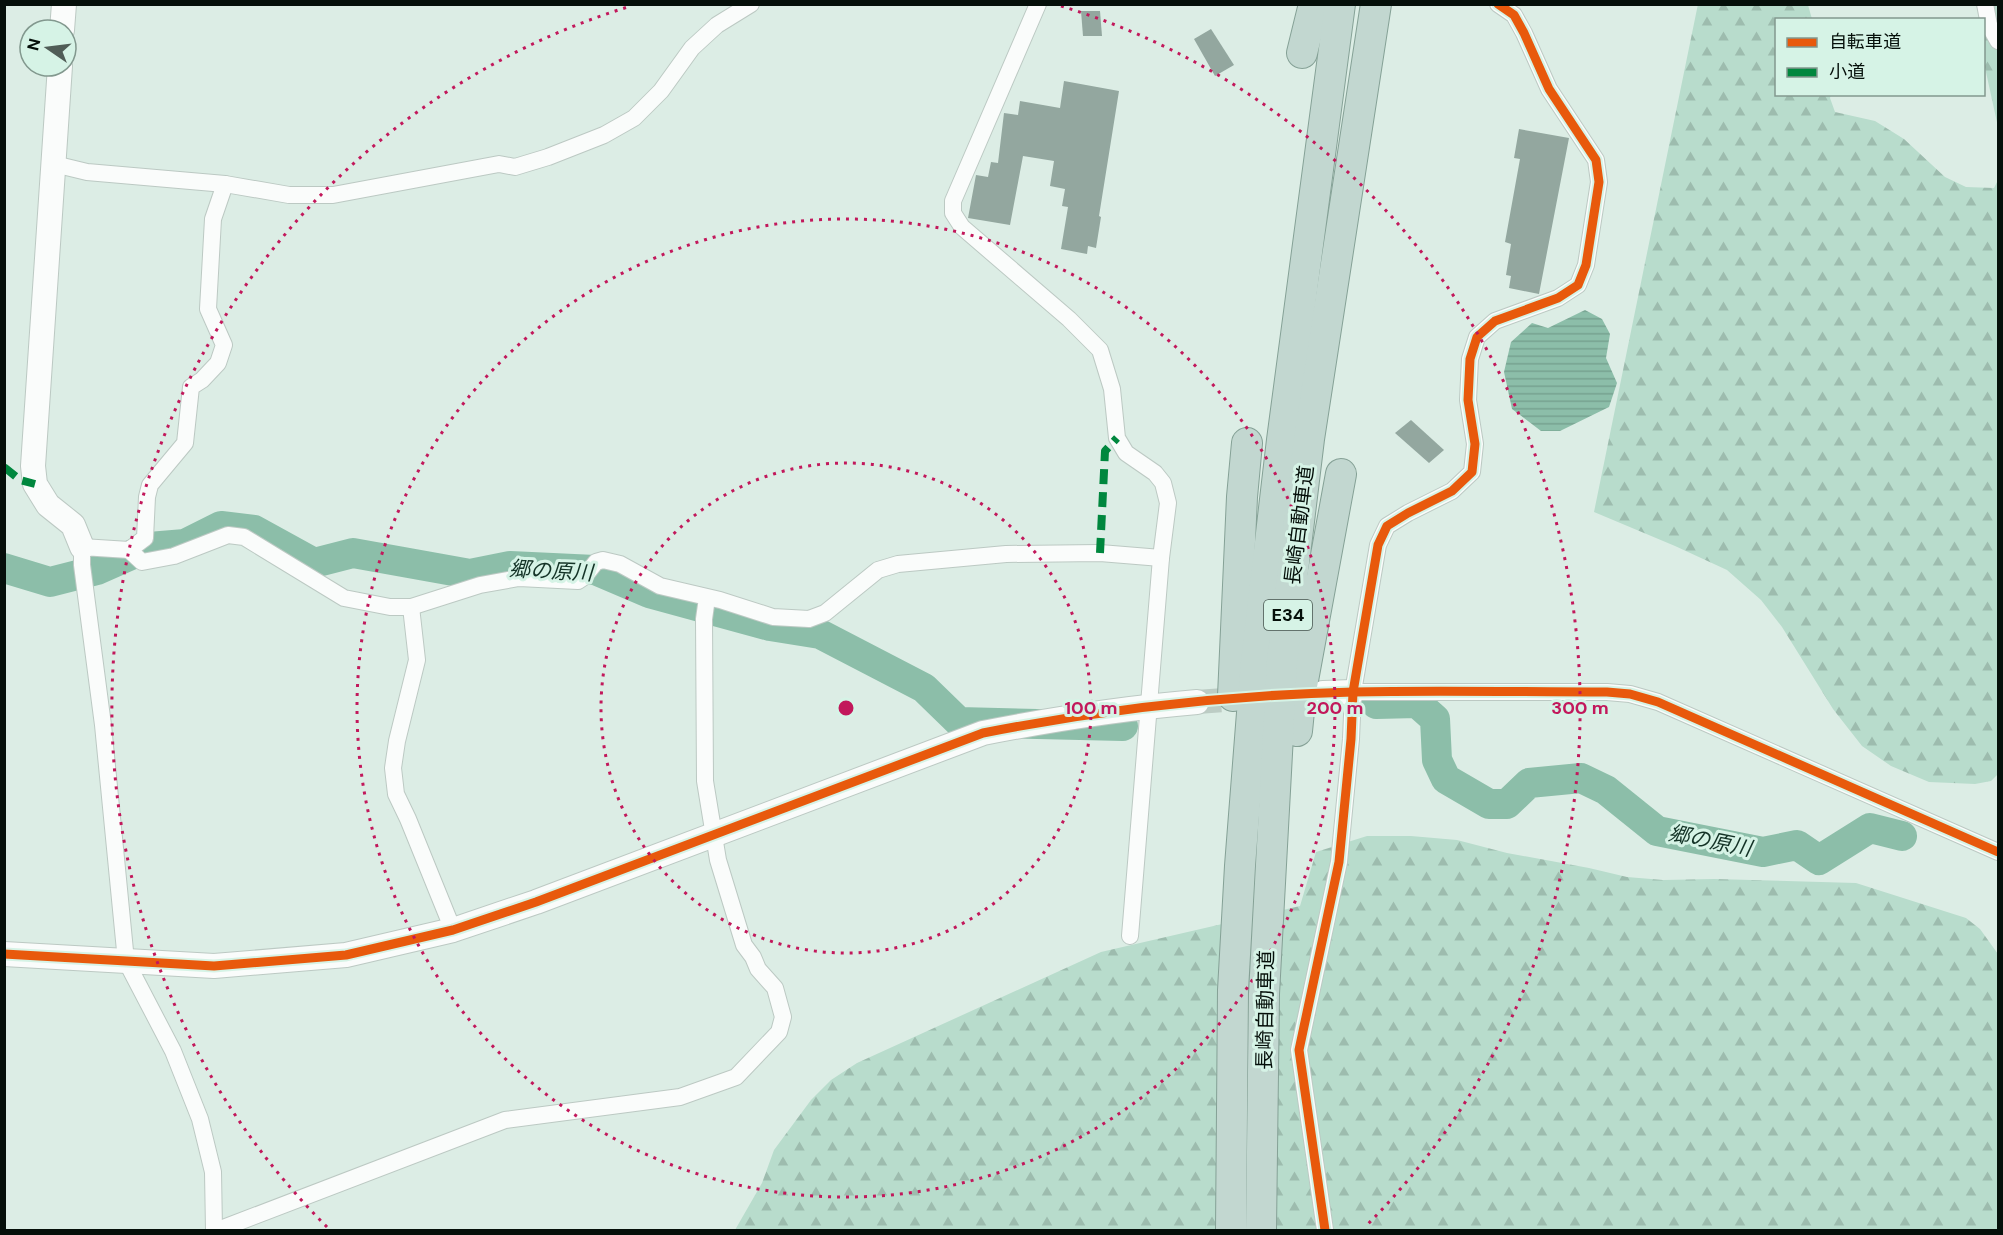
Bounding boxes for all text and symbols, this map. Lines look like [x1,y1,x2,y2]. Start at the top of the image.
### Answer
north arrow [18,18,78,78]
legend [1775,18,1985,96]
text: 自転車道 [1829,30,1901,54]
text: N [22,36,46,53]
text: 小道 [1829,60,1865,84]
street label: 長崎自動車道 [1279,464,1319,586]
water label: 郷の原川 [508,555,596,587]
road number: E34 [1264,600,1312,630]
text: 100 m [1064,696,1118,720]
text: 200 m [1307,696,1363,720]
text: 300 m [1551,696,1609,720]
centre of rings [836,698,856,718]
water label: 郷の原川 [1666,819,1756,863]
street label: 長崎自動車道 [1251,950,1279,1070]

